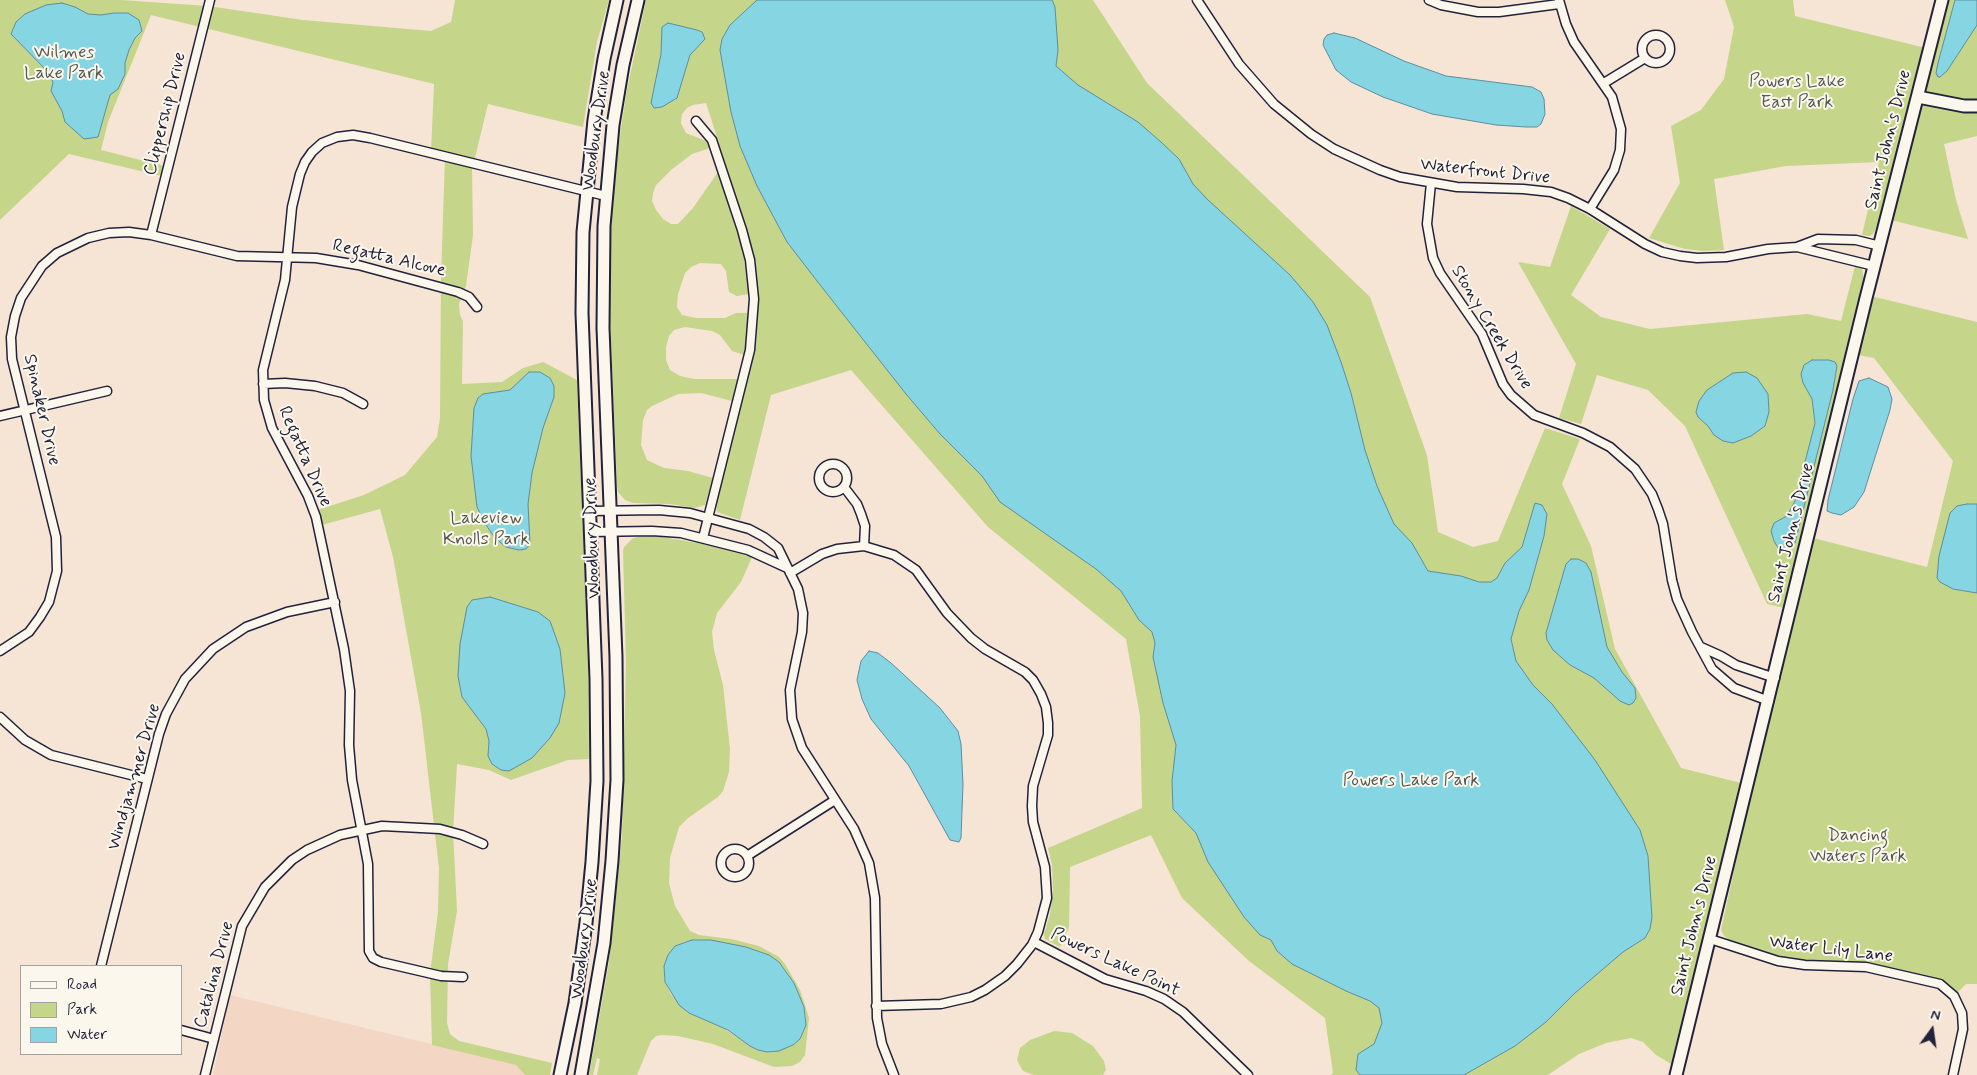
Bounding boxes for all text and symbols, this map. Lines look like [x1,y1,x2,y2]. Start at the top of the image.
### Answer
park label: Wilmes Lake Park [24,42,104,84]
street label: Clippership Drive [140,50,192,178]
street label: Saint John's Drive [1861,68,1917,212]
street label: Woodbury Drive [578,69,616,193]
park label: Powers Lake East Park [1749,71,1845,114]
street label: Waterfront Drive [1419,154,1551,190]
street label: Regatta Alcove [330,235,448,283]
street label: Stony Creek Drive [1445,262,1537,394]
street label: Spinaker Drive [18,352,64,468]
street label: Regatta Drive [272,403,336,511]
street label: Saint John's Drive [1764,461,1820,605]
street label: Woodbury Drive [580,477,606,599]
park label: Lakeview Knolls Park [443,508,529,550]
street label: Windjammer Drive [104,701,166,853]
park label: Powers Lake Park [1343,770,1479,792]
park label: Dancing Waters Park [1810,825,1906,868]
street label: Saint John's Drive [1667,854,1723,998]
street label: Woodbury Drive [567,878,603,1000]
street label: Catalina Drive [190,919,240,1031]
street label: Powers Lake Point [1047,924,1183,1002]
street label: Water Lily Lane [1768,932,1894,968]
legend [20,965,182,1055]
text: Road [67,975,97,995]
text: Park [67,1000,97,1020]
north arrow [1907,1005,1957,1055]
text: N [1929,1006,1942,1025]
text: Water [67,1025,107,1045]

